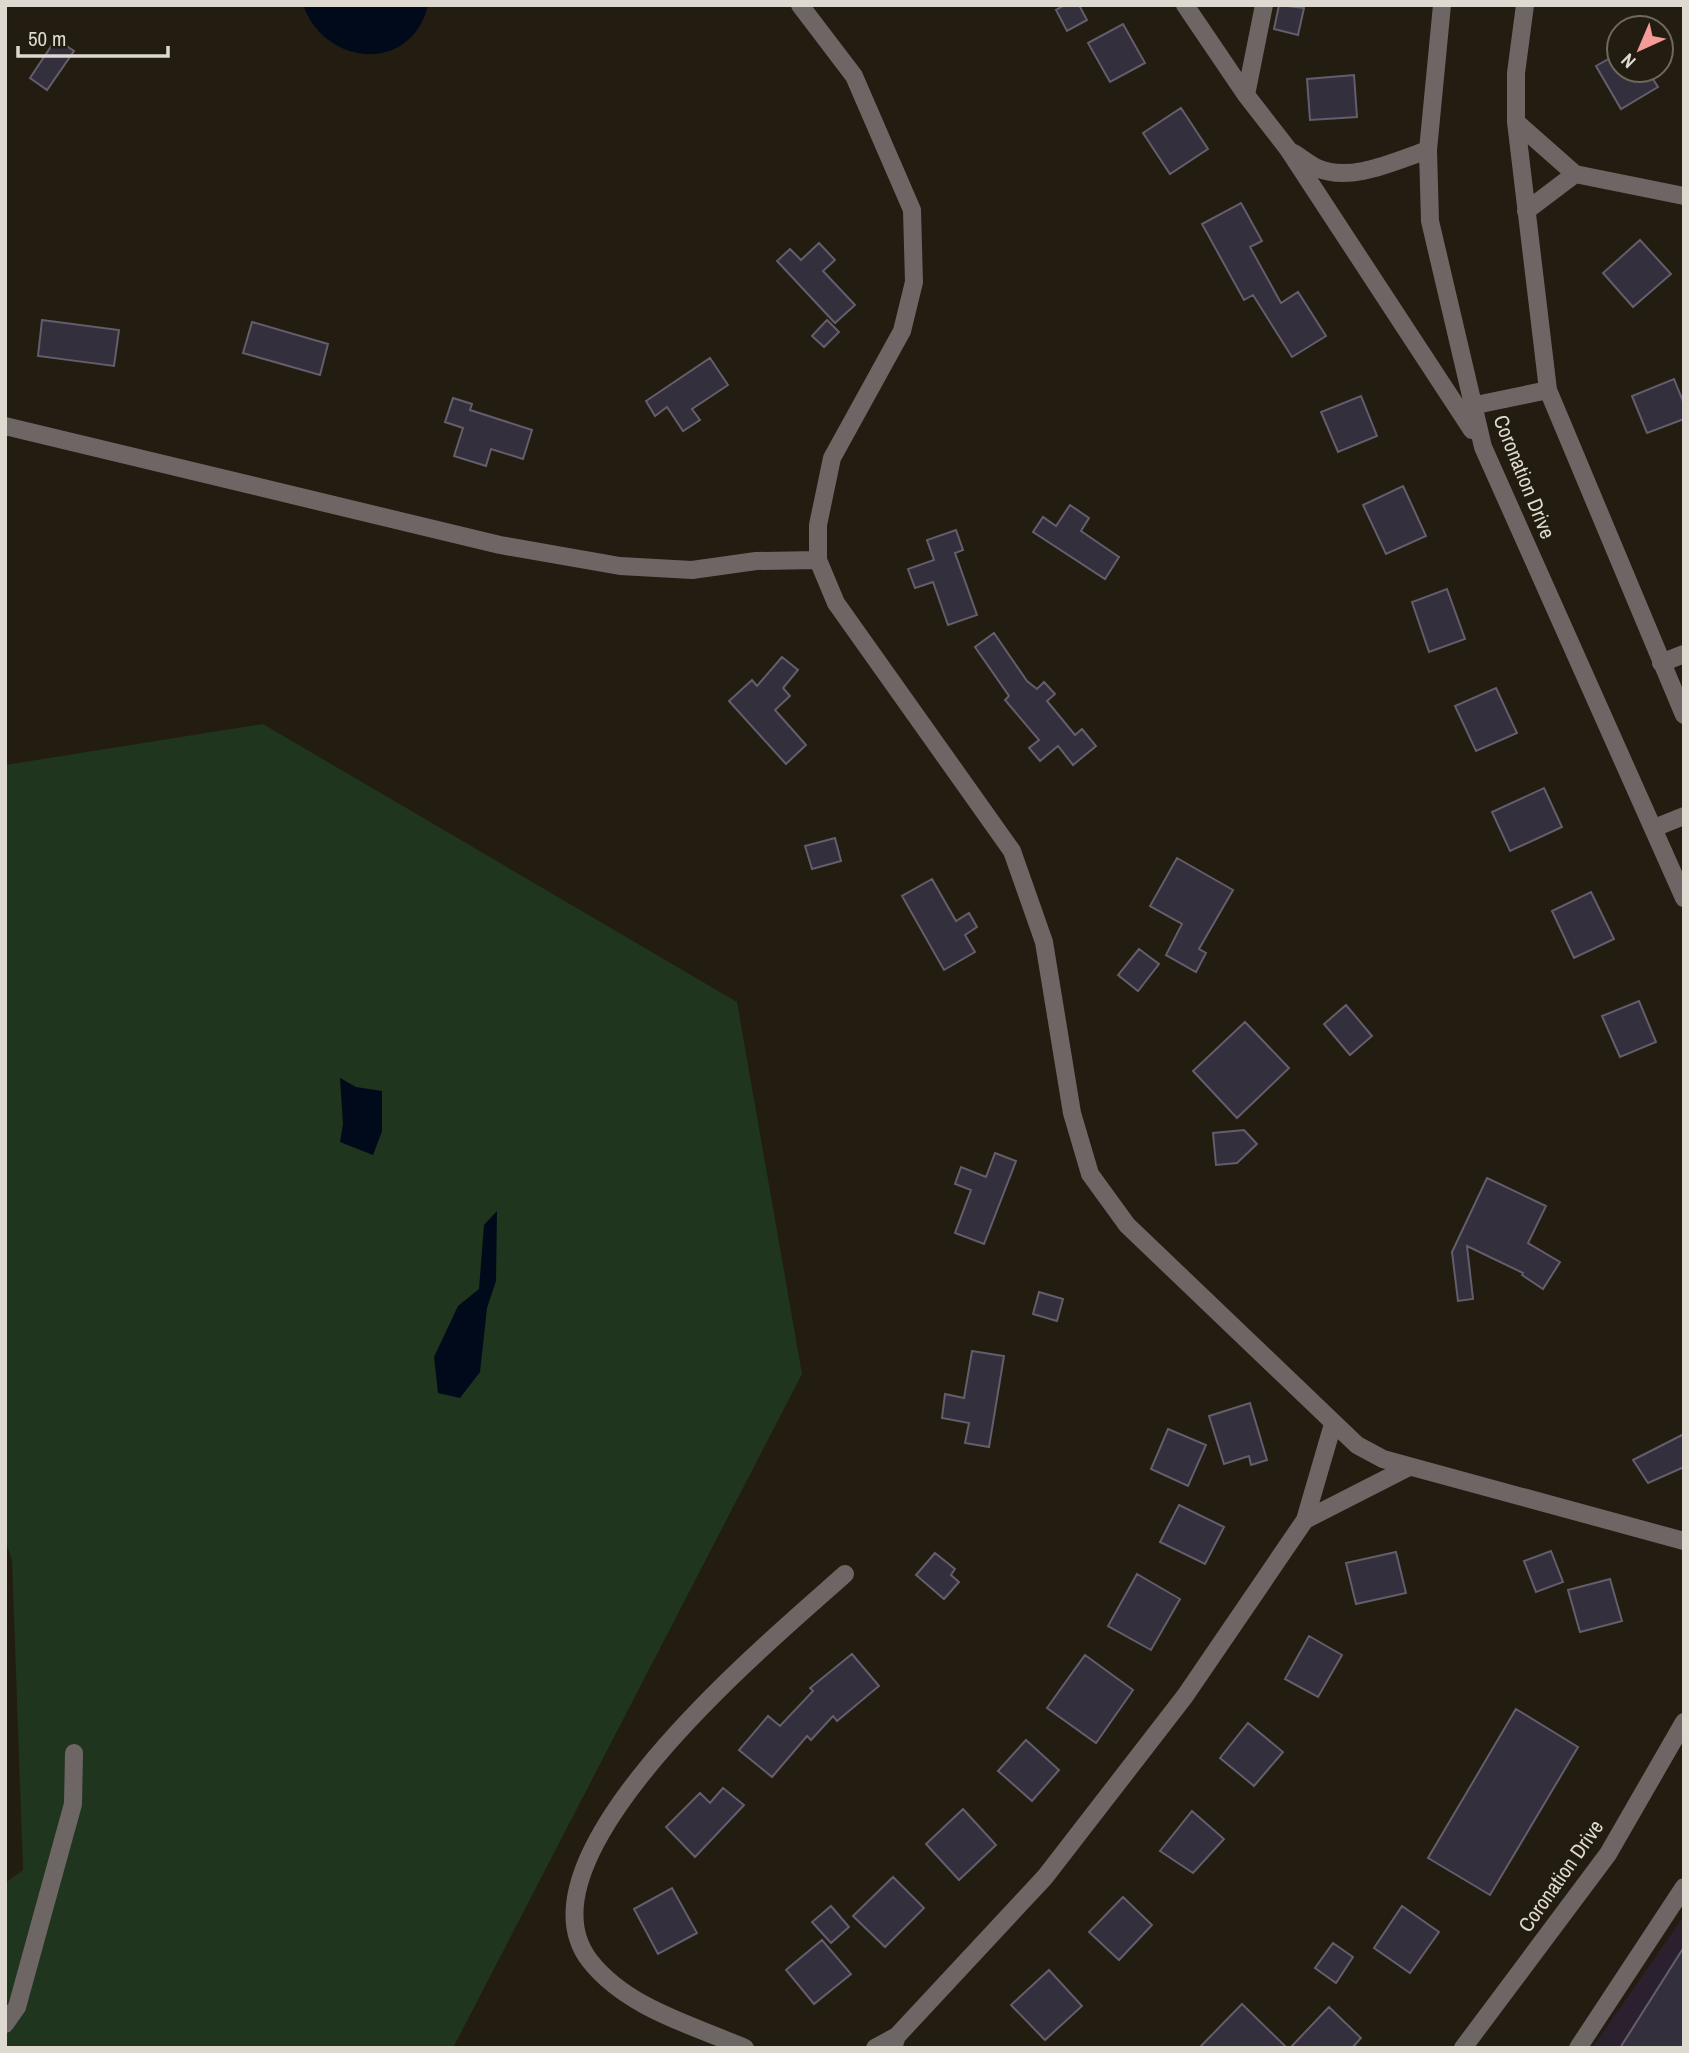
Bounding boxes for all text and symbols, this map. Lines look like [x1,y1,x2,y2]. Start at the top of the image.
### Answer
scale bar [18,14,168,58]
north arrow [1605,14,1675,84]
text: 50 m [28,24,66,53]
text: N [1615,48,1641,74]
street label: Coronation Drive [1486,411,1562,543]
street label: Coronation Drive [1511,1814,1610,1938]

